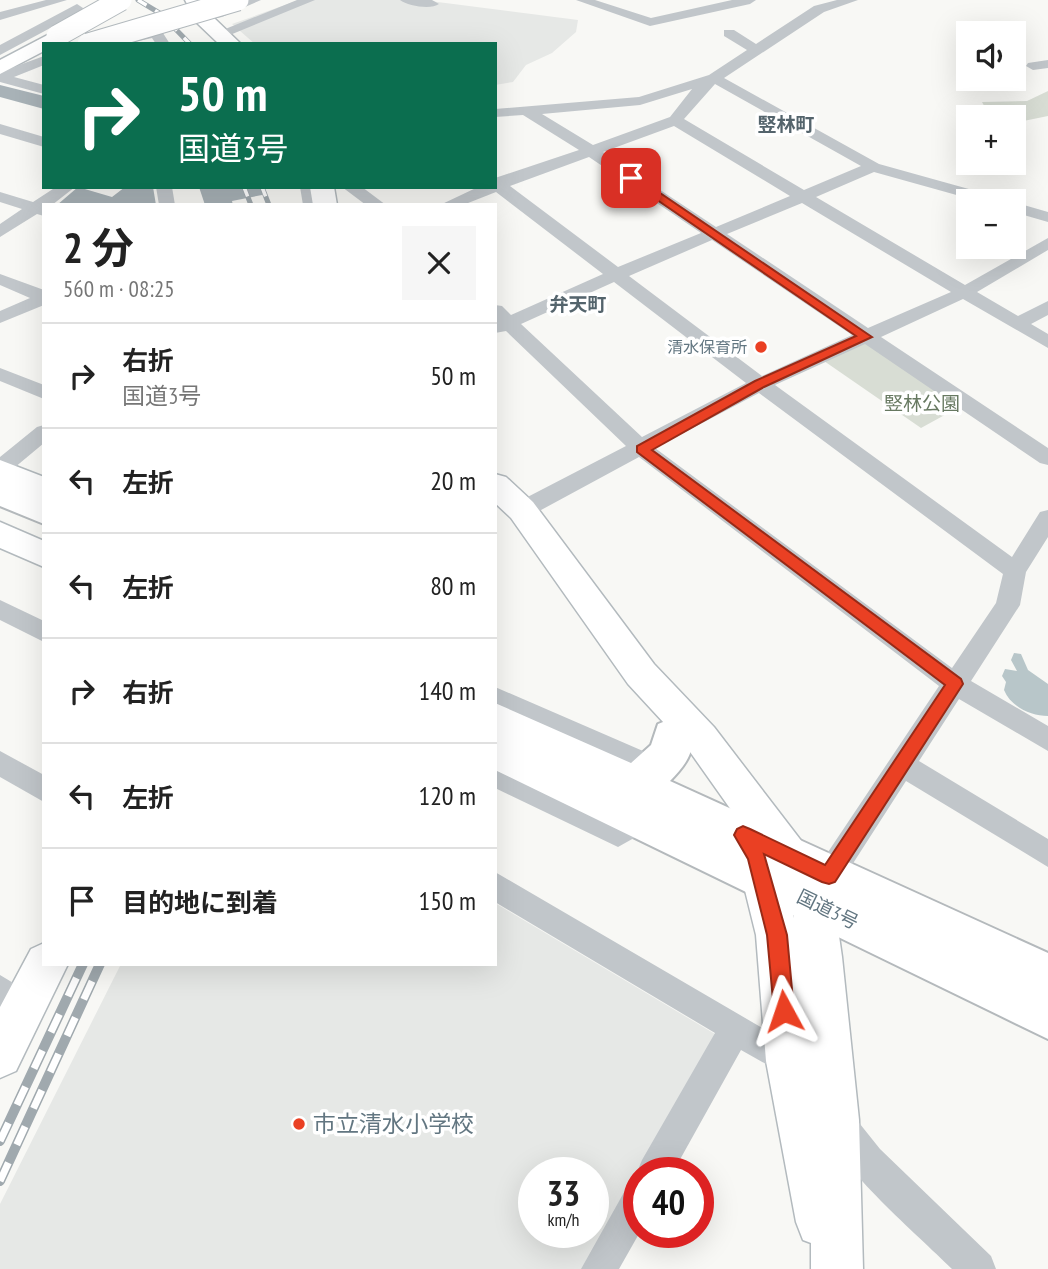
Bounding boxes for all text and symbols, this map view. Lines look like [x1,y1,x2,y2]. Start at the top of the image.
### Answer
map controls [956,21,1026,259]
button: sound [956,21,1026,91]
text: 50 m [178,61,267,125]
icon: right [63,70,154,161]
button: + [956,105,1026,175]
district label: 竪林町 [757,112,815,136]
text: 国道3号 [178,127,288,169]
pin [601,148,661,208]
icon: arrive [612,159,650,197]
button: − [956,189,1026,259]
text: 2 分 [63,220,134,275]
button: close [402,226,476,300]
text: 560 m · 08:25 [63,274,175,303]
district label: 弁天町 [549,292,607,316]
place label: 清水保育所 [667,337,747,357]
marker: 清水保育所 [753,339,769,355]
text: 右折 [122,344,174,377]
icon: right [63,357,101,395]
text: 50 m [430,359,476,392]
text: 国道3号 [122,381,201,410]
park label: 竪林公園 [884,391,960,415]
icon: left [63,462,101,500]
text: 20 m [430,464,476,497]
text: 左折 [122,466,174,499]
icon: left [63,567,101,605]
text: 80 m [430,569,476,602]
text: 左折 [122,571,174,604]
icon: right [63,672,101,710]
text: 140 m [418,674,476,707]
text: 右折 [122,676,174,709]
icon: left [63,777,101,815]
text: 120 m [418,779,476,812]
text: 左折 [122,781,174,814]
icon: arrive [63,882,101,920]
text: 150 m [418,884,476,917]
street label: 国道3号 [793,884,863,934]
text: 目的地に到着 [122,886,278,919]
position arrow [747,974,821,1048]
place label: 市立清水小学校 [313,1109,474,1138]
marker: 市立清水小学校 [291,1116,307,1132]
speed limit sign: 40 [623,1157,714,1248]
text: 33 [547,1170,580,1216]
text: km/h [548,1208,579,1231]

